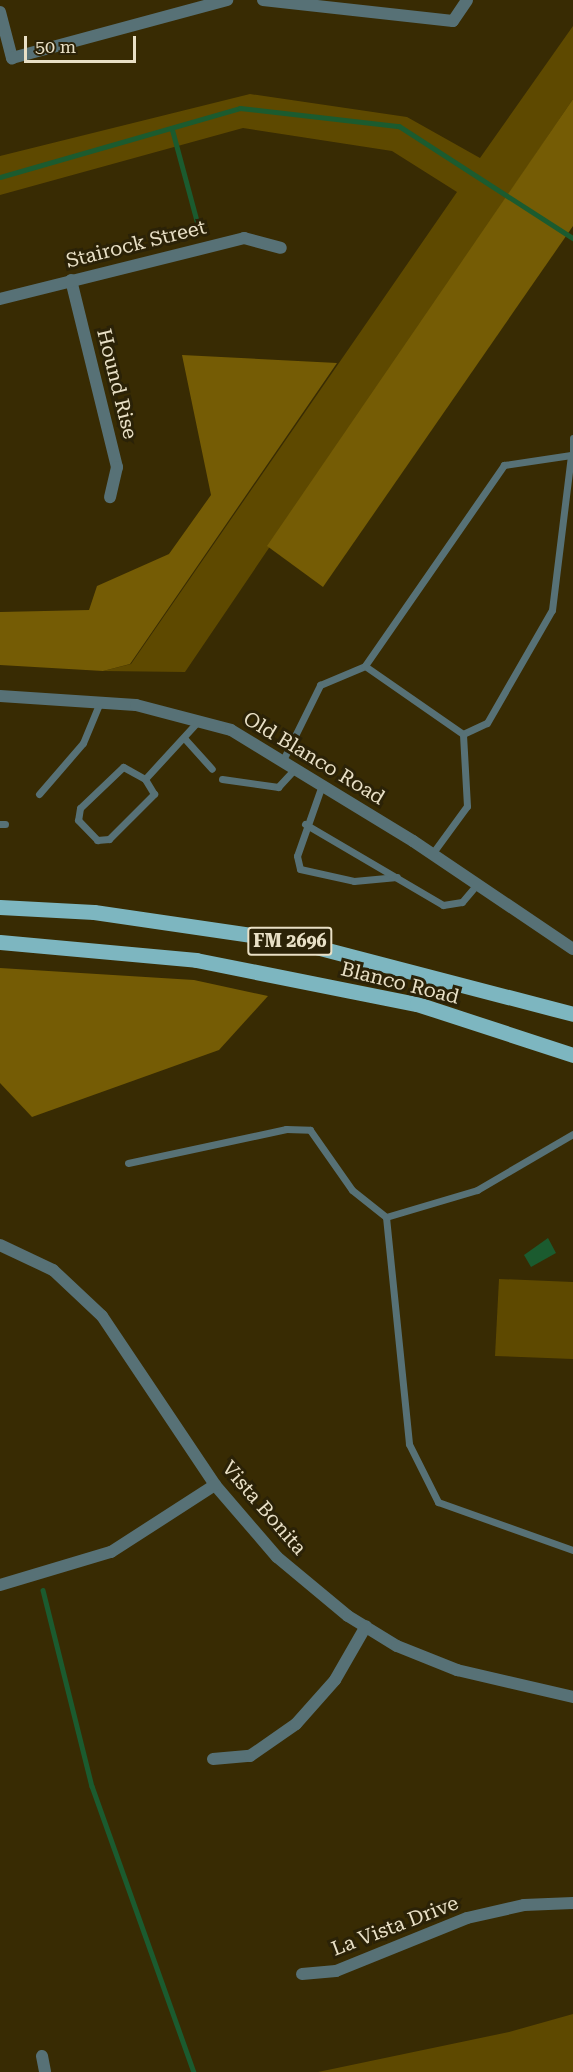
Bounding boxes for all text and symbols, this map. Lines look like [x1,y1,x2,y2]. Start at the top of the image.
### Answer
scale bar [27,24,140,62]
text: 50 m [35,36,76,57]
street label: Stairock Street [63,215,209,273]
street label: Hound Rise [92,326,142,442]
street label: Old Blanco Road [239,706,389,810]
road number: FM 2696 [246,926,334,956]
street label: Blanco Road [338,957,462,1009]
street label: Vista Bonita [217,1456,311,1560]
street label: La Vista Drive [328,1891,462,1961]

